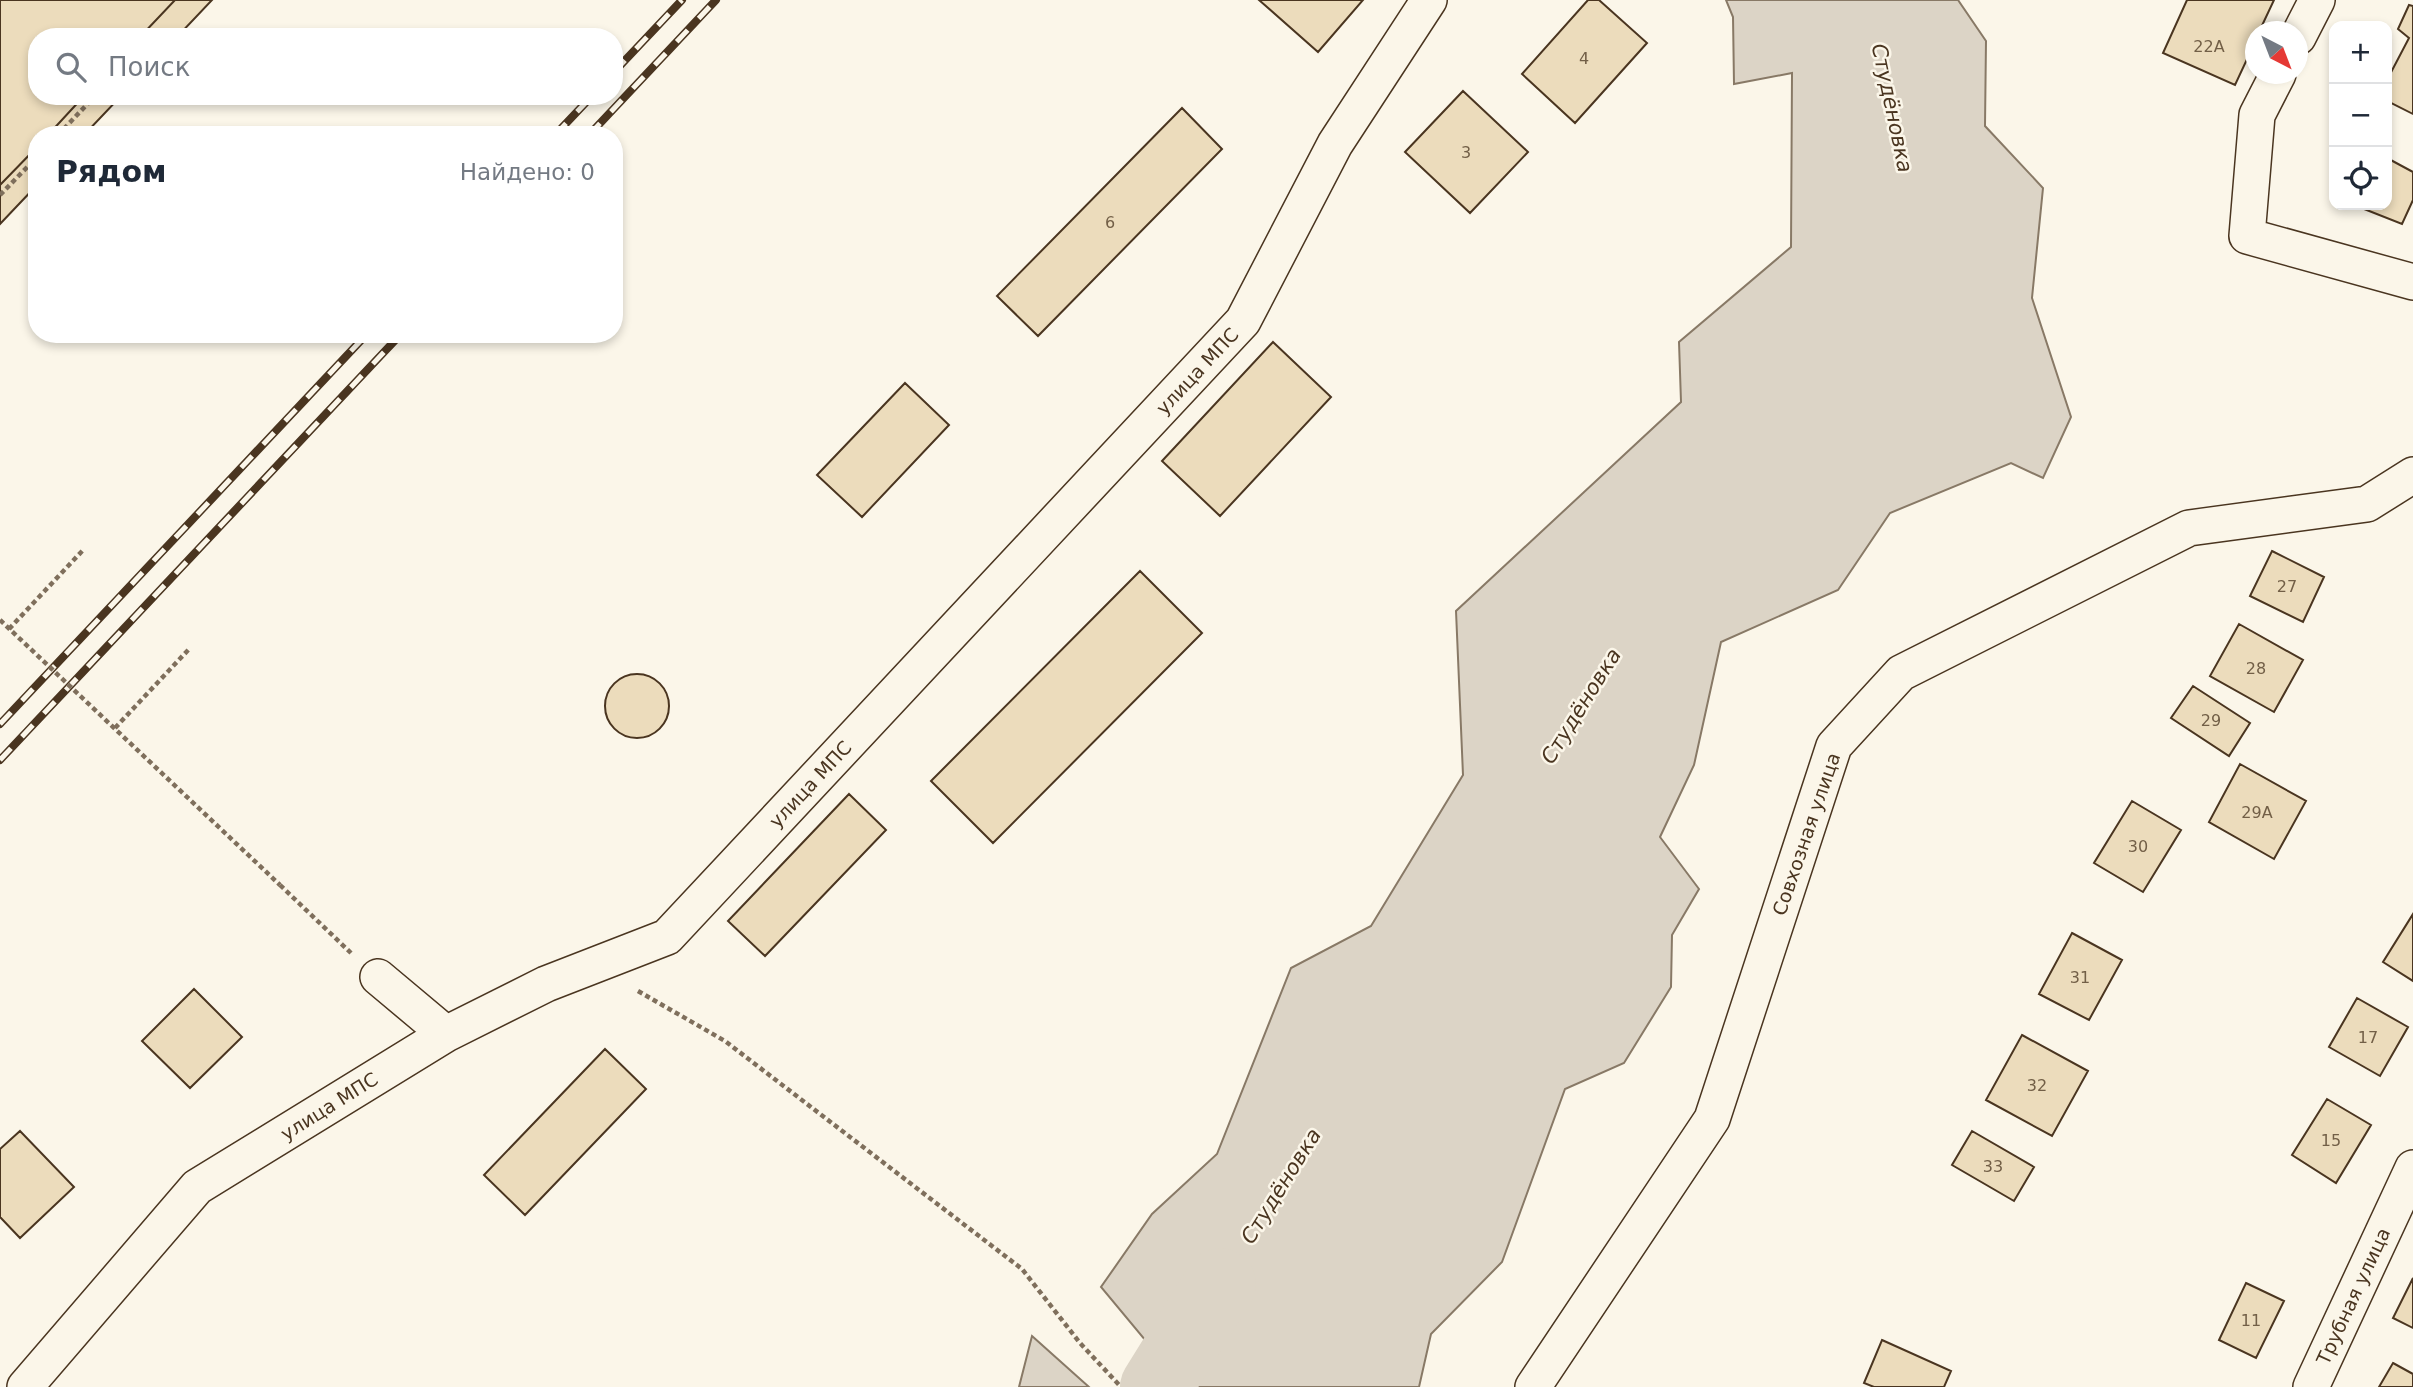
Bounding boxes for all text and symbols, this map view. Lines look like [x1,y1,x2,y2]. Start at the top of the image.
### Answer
north arrow [2245,21,2308,84]
map controls [2329,21,2392,210]
button: + [2329,21,2392,84]
search box [28,28,623,105]
house number: 22А [2193,37,2225,56]
water label: Студёновка [1867,41,1917,175]
icon: search [52,48,90,86]
house number: 4 [1579,49,1589,68]
text: Поиск [108,52,190,82]
button: − [2329,84,2392,147]
house number: 3 [1461,143,1471,162]
button: locate [2329,147,2392,210]
text: Рядом [56,154,167,189]
text: Найдено: 0 [460,159,595,185]
house number: 6 [1105,213,1115,232]
street label: улица МПС [1151,323,1243,419]
house number: 27 [2277,577,2297,596]
water label: Студёновка [1536,644,1626,768]
house number: 28 [2246,659,2266,678]
house number: 29 [2201,711,2221,730]
street label: улица МПС [764,736,856,832]
street label: Совхозная улица [1768,750,1844,918]
house number: 29А [2241,803,2273,822]
house number: 30 [2128,837,2148,856]
house number: 31 [2070,968,2090,987]
house number: 17 [2358,1028,2378,1047]
street label: улица МПС [276,1067,382,1145]
house number: 32 [2027,1076,2047,1095]
water label: Студёновка [1236,1124,1326,1248]
house number: 15 [2321,1131,2341,1150]
house number: 33 [1983,1157,2003,1176]
street label: Трубная улица [2311,1224,2394,1369]
house number: 11 [2241,1311,2261,1330]

